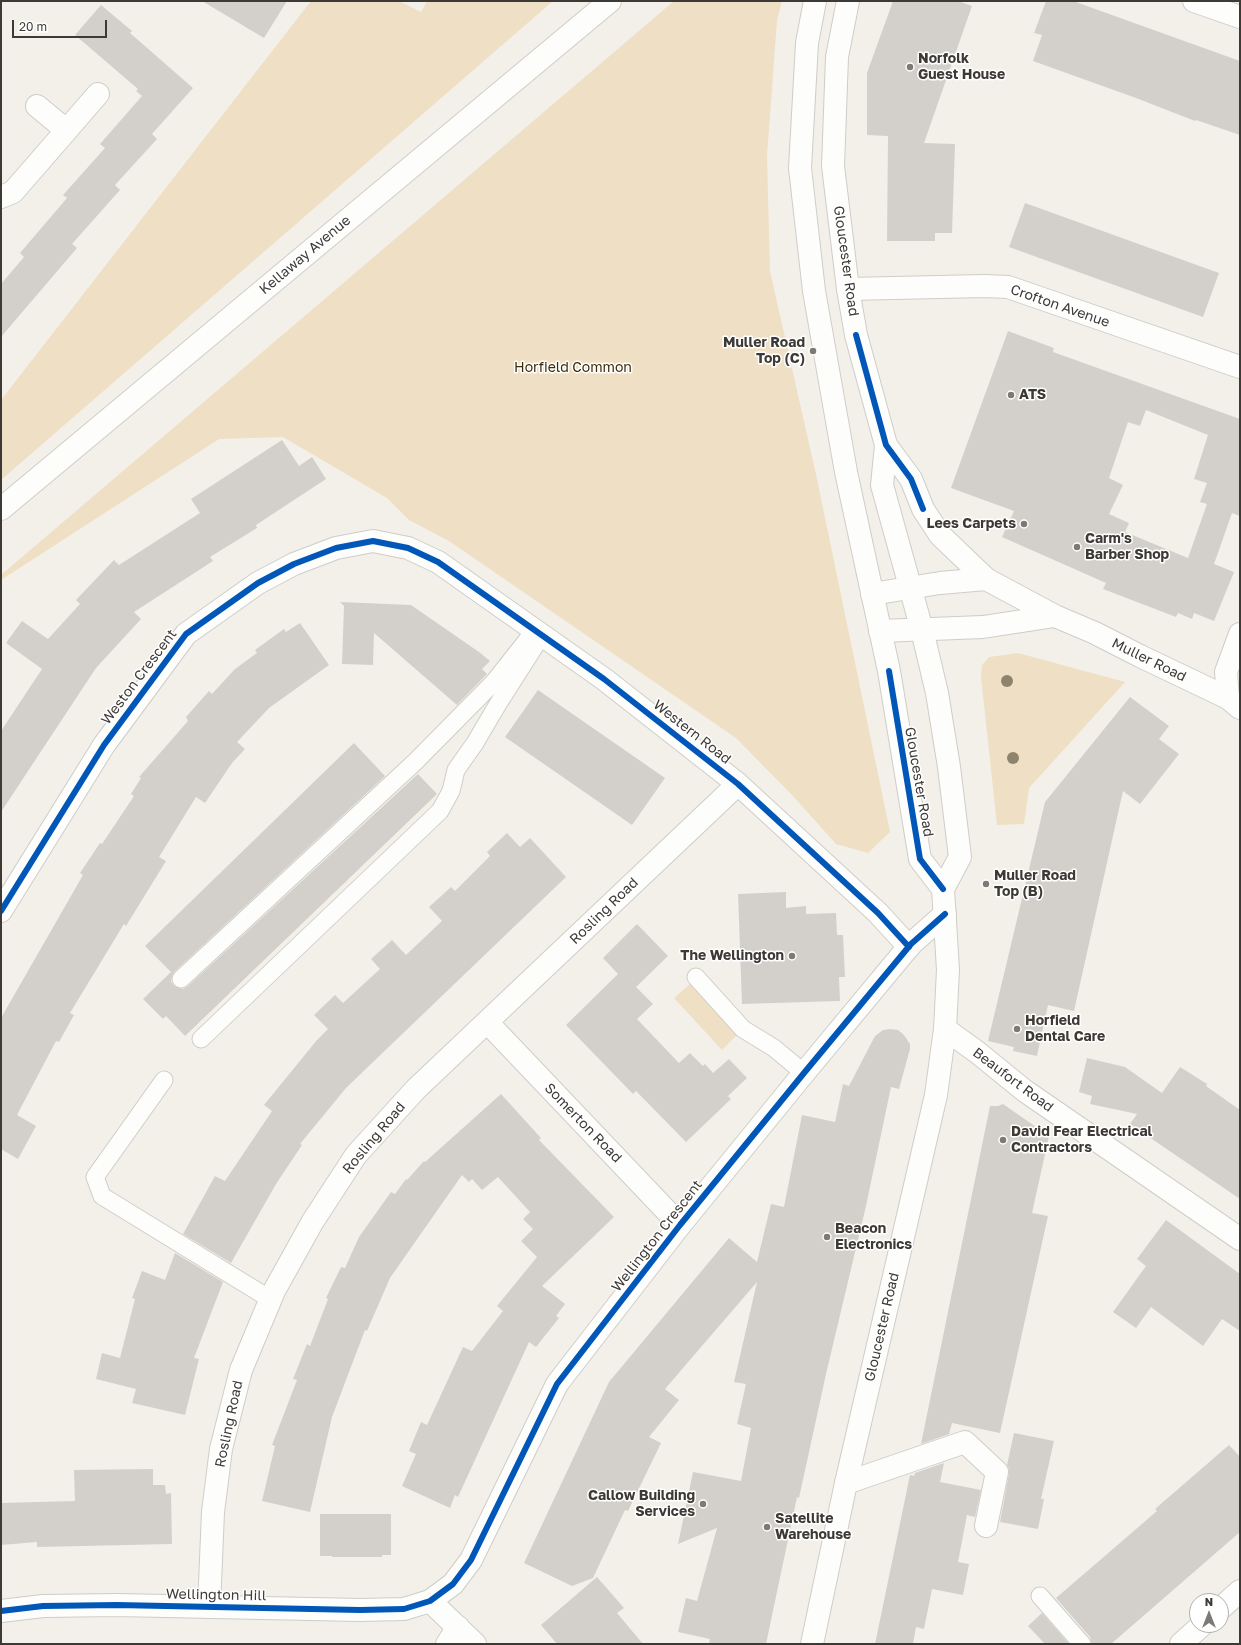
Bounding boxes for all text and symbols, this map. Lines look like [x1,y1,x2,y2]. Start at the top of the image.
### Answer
scale bar [14,12,109,38]
text: 20 m [19,19,47,34]
place label: Norfolk Guest House [918,51,1005,84]
marker: Norfolk Guest House [905,62,915,72]
street label: Gloucester Road [830,205,862,317]
street label: Kellaway Avenue [256,212,354,298]
street label: Crofton Avenue [1008,281,1112,331]
place label: Muller Road Top (C) [723,335,805,368]
marker: Muller Road Top (C) [808,346,818,356]
park label: Horfield Common [514,360,632,376]
place label: ATS [1019,387,1046,403]
marker: ATS [1006,390,1016,400]
place label: Lees Carpets [926,516,1016,532]
marker: Lees Carpets [1019,519,1029,529]
place label: Carm's Barber Shop [1085,531,1169,564]
marker: Carm's Barber Shop [1072,542,1082,552]
street label: Weston Crescent [98,626,180,728]
street label: Muller Road [1109,635,1189,685]
street label: Western Road [650,696,734,768]
street label: Gloucester Road [901,726,937,838]
place label: Muller Road Top (B) [994,868,1076,900]
street label: Rosling Road [566,874,642,948]
marker: Muller Road Top (B) [981,879,991,889]
place label: The Wellington [680,948,784,964]
marker: The Wellington [787,951,797,961]
place label: Horfield Dental Care [1025,1013,1105,1046]
marker: Horfield Dental Care [1012,1024,1022,1034]
street label: Beaufort Road [969,1044,1057,1116]
street label: Somerton Road [541,1080,625,1166]
street label: Rosling Road [339,1099,409,1177]
place label: David Fear Electrical Contractors [1011,1124,1152,1156]
marker: David Fear Electrical Contractors [998,1135,1008,1145]
street label: Wellington Crescent [608,1177,706,1295]
place label: Beacon Electronics [835,1221,912,1254]
marker: Beacon Electronics [822,1232,832,1242]
street label: Gloucester Road [861,1271,903,1383]
street label: Rosling Road [212,1379,246,1469]
place label: Callow Building Services [588,1488,695,1520]
marker: Callow Building Services [698,1499,708,1509]
place label: Satellite Warehouse [775,1511,851,1544]
marker: Satellite Warehouse [762,1522,772,1532]
street label: Wellington Hill [166,1586,266,1604]
north arrow [1189,1593,1229,1633]
text: N [1205,1595,1213,1608]

